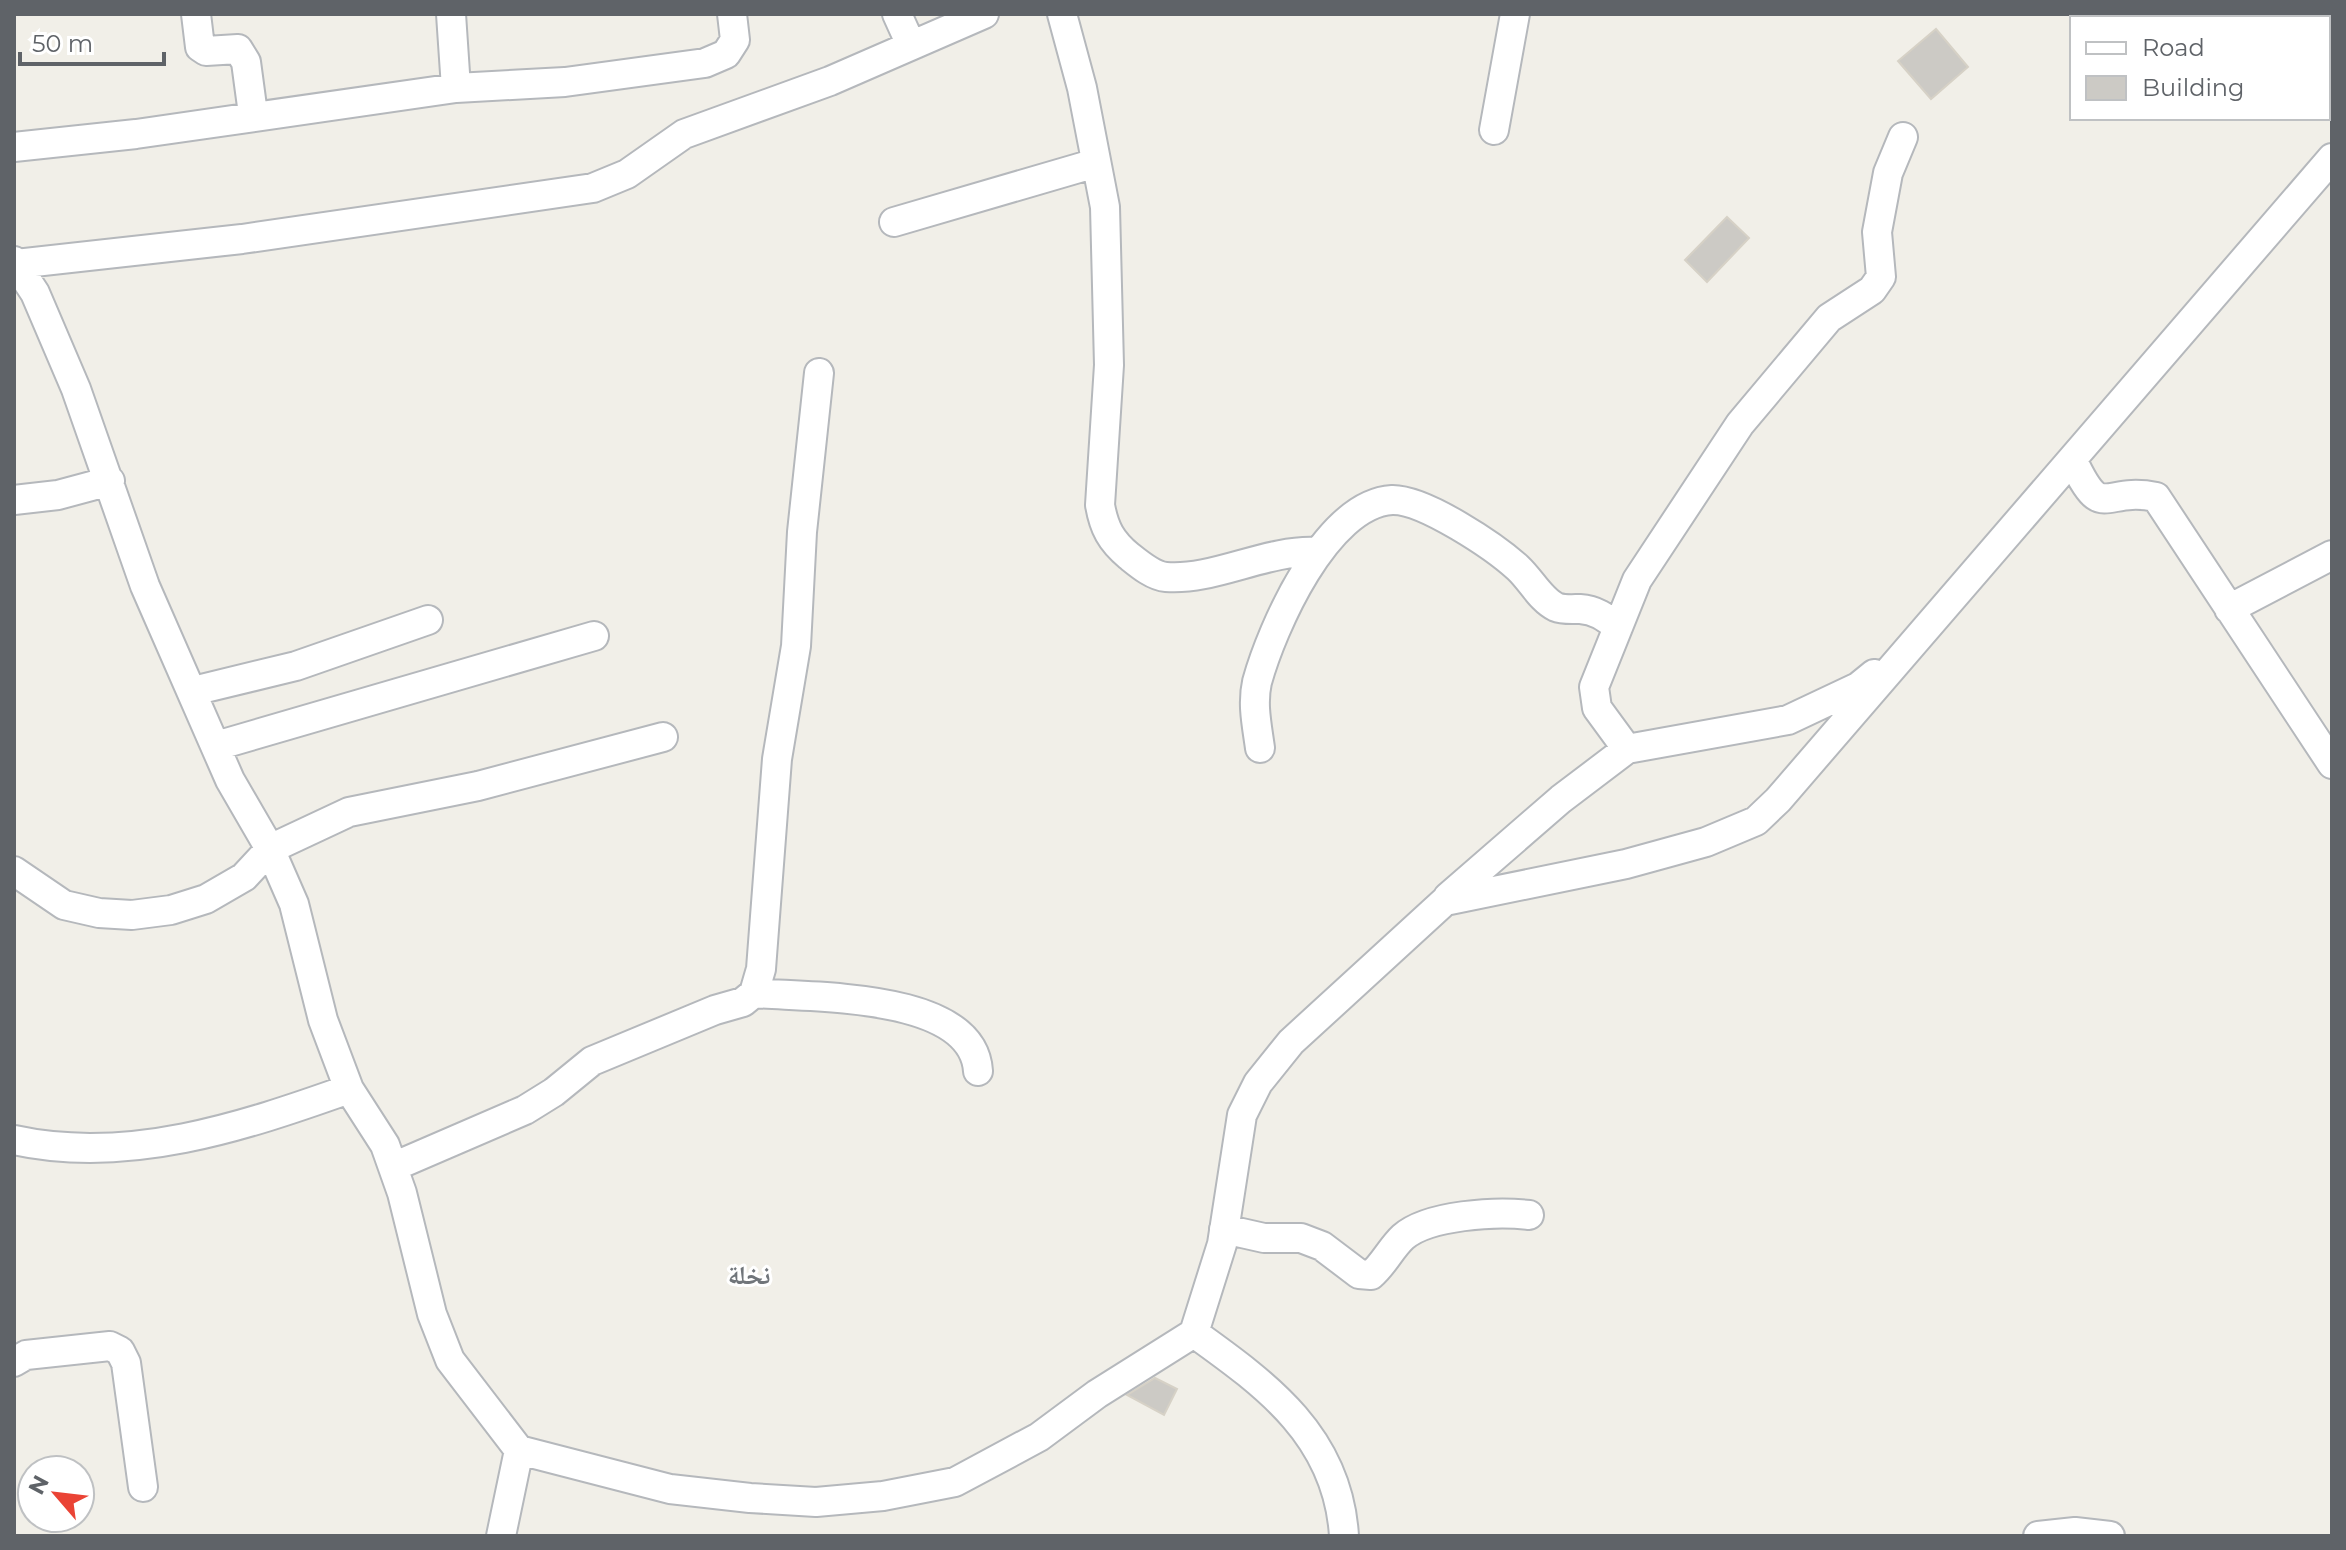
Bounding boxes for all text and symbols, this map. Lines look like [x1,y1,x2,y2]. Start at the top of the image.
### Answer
scale bar [20,16,164,66]
legend [2070,16,2330,120]
text: 50 m [32,29,93,58]
text: Road [2142,33,2205,62]
text: Building [2142,73,2245,102]
district label: نخلة [728,1259,770,1291]
north arrow [16,1454,96,1534]
text: N [23,1471,55,1499]

